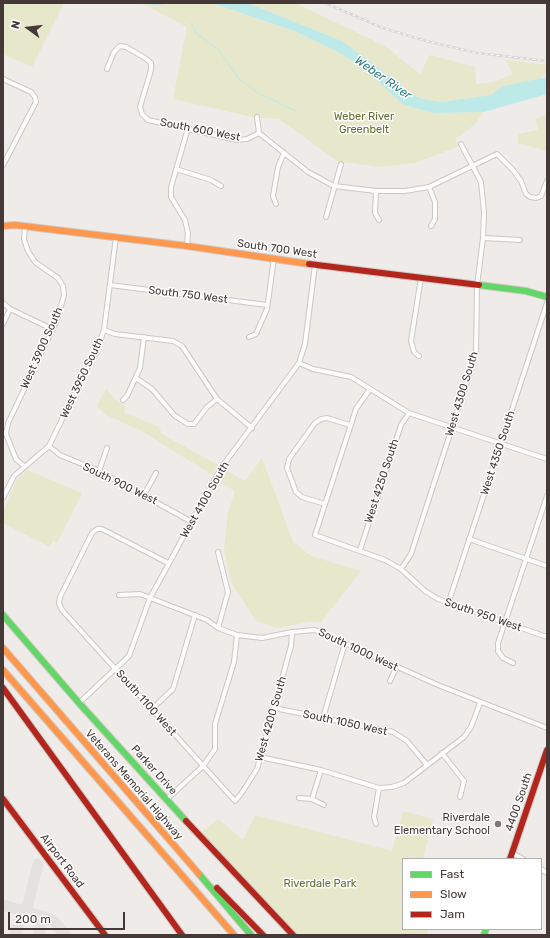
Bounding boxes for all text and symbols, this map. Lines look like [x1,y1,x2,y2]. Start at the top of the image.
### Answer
north arrow [8,8,48,48]
text: N [9,19,23,30]
water label: Weber River [352,53,414,103]
park label: Weber River Greenbelt [334,110,394,136]
street label: South 600 West [159,116,241,144]
street label: South 700 West [236,237,318,261]
street label: South 750 West [148,284,228,306]
street label: West 3900 South [18,305,66,391]
street label: West 3950 South [58,336,106,420]
street label: West 4300 South [443,350,481,438]
street label: West 4350 South [478,409,518,497]
street label: West 4250 South [362,437,402,525]
street label: West 4100 South [178,459,232,541]
street label: South 900 West [81,460,159,508]
street label: South 950 West [443,596,523,634]
street label: South 1000 West [316,626,400,674]
street label: South 1100 West [113,667,179,739]
street label: West 4200 South [253,675,289,763]
street label: South 1050 West [302,708,388,738]
street label: Veterans Memorial Highway [82,727,186,843]
street label: Parker Drive [128,743,180,797]
street label: 4400 South [503,771,535,833]
place label: Riverdale Elementary School [394,811,490,837]
marker: Riverdale Elementary School [493,819,503,829]
street label: Airport Road [37,831,87,891]
legend [402,858,542,930]
text: Fast [440,867,464,881]
park label: Riverdale Park [283,877,357,891]
text: Slow [440,887,467,901]
scale bar [10,904,127,930]
text: Jam [440,907,465,921]
text: 200 m [15,912,51,926]

